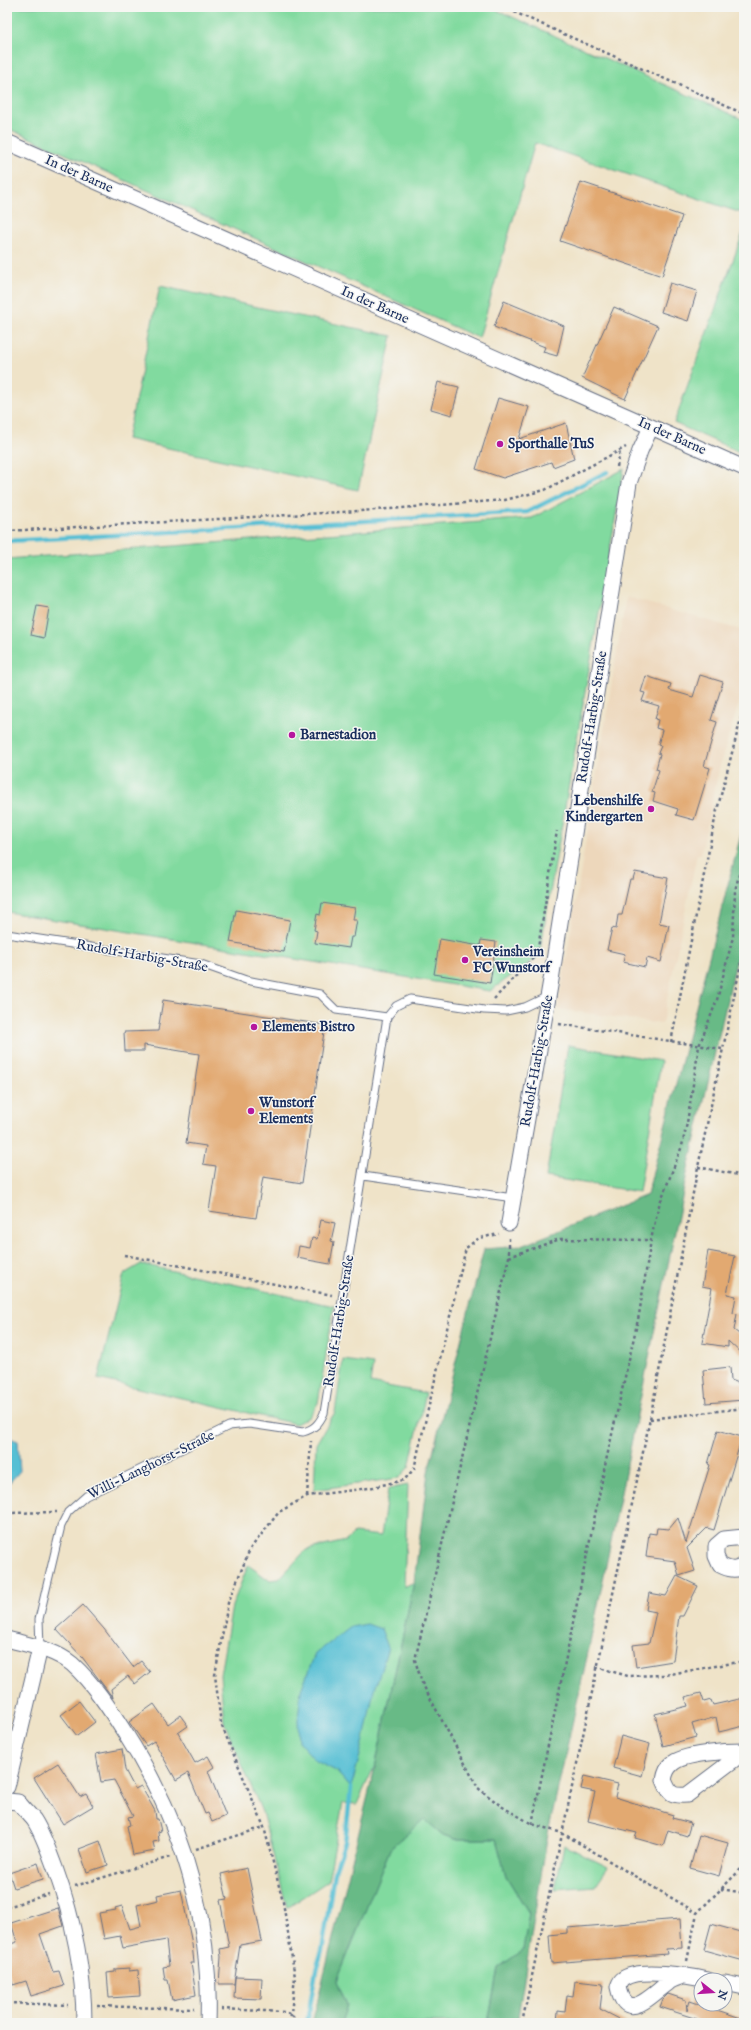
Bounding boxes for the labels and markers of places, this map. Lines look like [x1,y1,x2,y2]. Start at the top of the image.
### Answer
place label: Sporthalle TuS [508,435,594,453]
marker: Sporthalle TuS [495,439,505,449]
place label: Barnestadion [300,726,377,744]
marker: Barnestadion [287,730,297,740]
place label: Lebenshilfe Kindergarten [565,792,644,826]
marker: Lebenshilfe Kindergarten [646,804,656,814]
place label: Vereinsheim FC Wunstorf [472,943,553,977]
marker: Vereinsheim FC Wunstorf [460,955,470,965]
place label: Elements Bistro [262,1018,355,1036]
marker: Elements Bistro [249,1022,259,1032]
place label: Wunstorf Elements [258,1094,317,1128]
marker: Wunstorf Elements [246,1106,256,1116]

